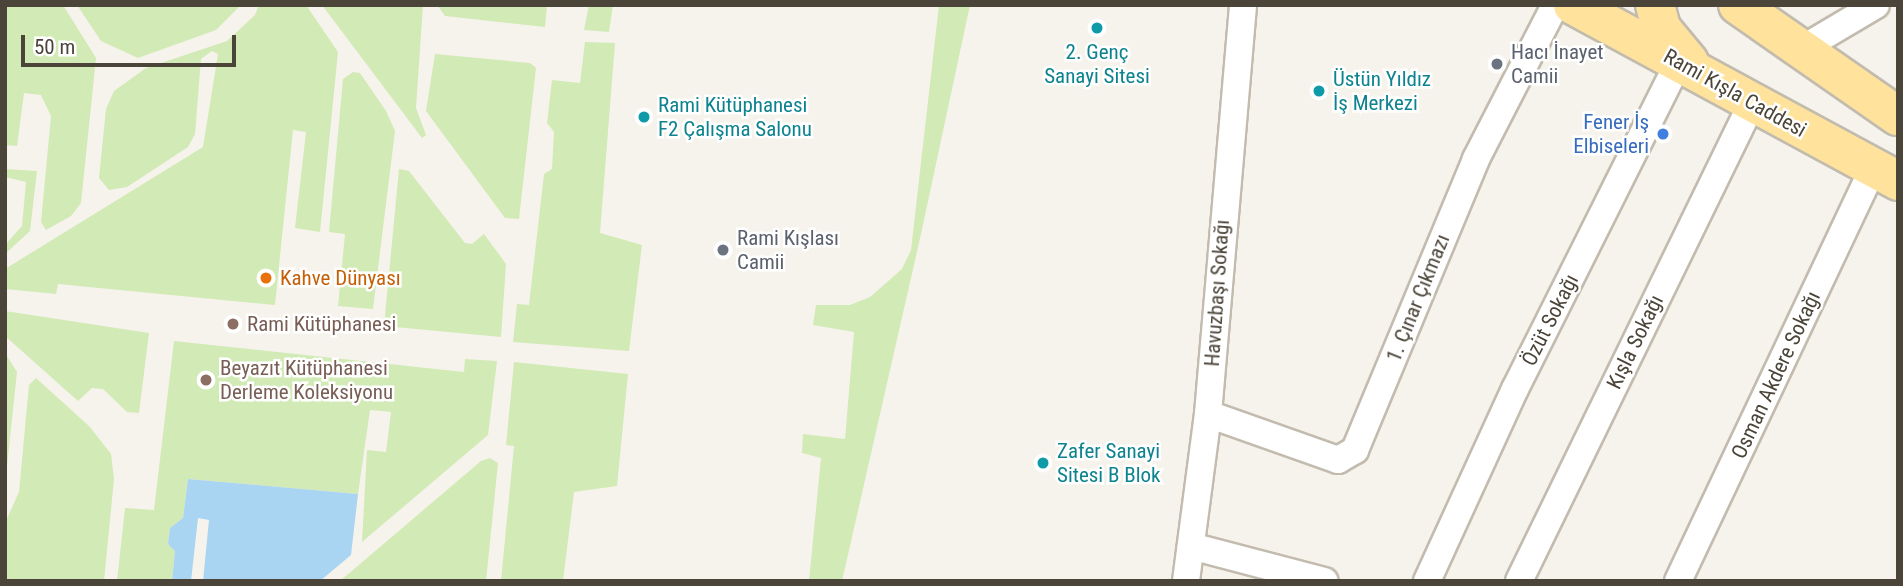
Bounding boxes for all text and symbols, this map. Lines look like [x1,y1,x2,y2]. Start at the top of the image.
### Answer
marker: 2. Genç Sanayi Sitesi [1089,20,1105,36]
scale bar [24,21,240,65]
text: 50 m [34,35,75,59]
place label: 2. Genç Sanayi Sitesi [1044,39,1150,89]
place label: Hacı İnayet Camii [1511,39,1604,89]
street label: Rami Kışla Caddesi [1659,43,1811,143]
marker: Hacı İnayet Camii [1489,56,1505,72]
place label: Üstün Yıldız İş Merkezi [1333,66,1431,116]
marker: Üstün Yıldız İş Merkezi [1311,83,1327,99]
place label: Rami Kütüphanesi F2 Çalışma Salonu [658,92,812,142]
marker: Rami Kütüphanesi F2 Çalışma Salonu [636,109,652,125]
place label: Fener İş Elbiseleri [1573,109,1649,159]
marker: Fener İş Elbiseleri [1655,126,1671,142]
street label: Havuzbaşı Sokağı [1199,219,1235,367]
place label: Rami Kışlası Camii [737,225,839,275]
street label: 1. Çınar Çıkmazı [1381,231,1455,365]
marker: Rami Kışlası Camii [715,242,731,258]
place label: Kahve Dünyası [280,265,401,291]
marker: Kahve Dünyası [258,270,274,286]
street label: Özüt Sokağı [1516,270,1584,370]
street label: Osman Akdere Sokağı [1726,287,1826,463]
street label: Kışla Sokağı [1601,291,1669,393]
place label: Rami Kütüphanesi [247,311,396,337]
marker: Rami Kütüphanesi [225,316,241,332]
place label: Beyazıt Kütüphanesi Derleme Koleksiyonu [220,355,393,405]
marker: Beyazıt Kütüphanesi Derleme Koleksiyonu [198,372,214,388]
place label: Zafer Sanayi Sitesi B Blok [1057,438,1161,488]
marker: Zafer Sanayi Sitesi B Blok [1035,455,1051,471]

